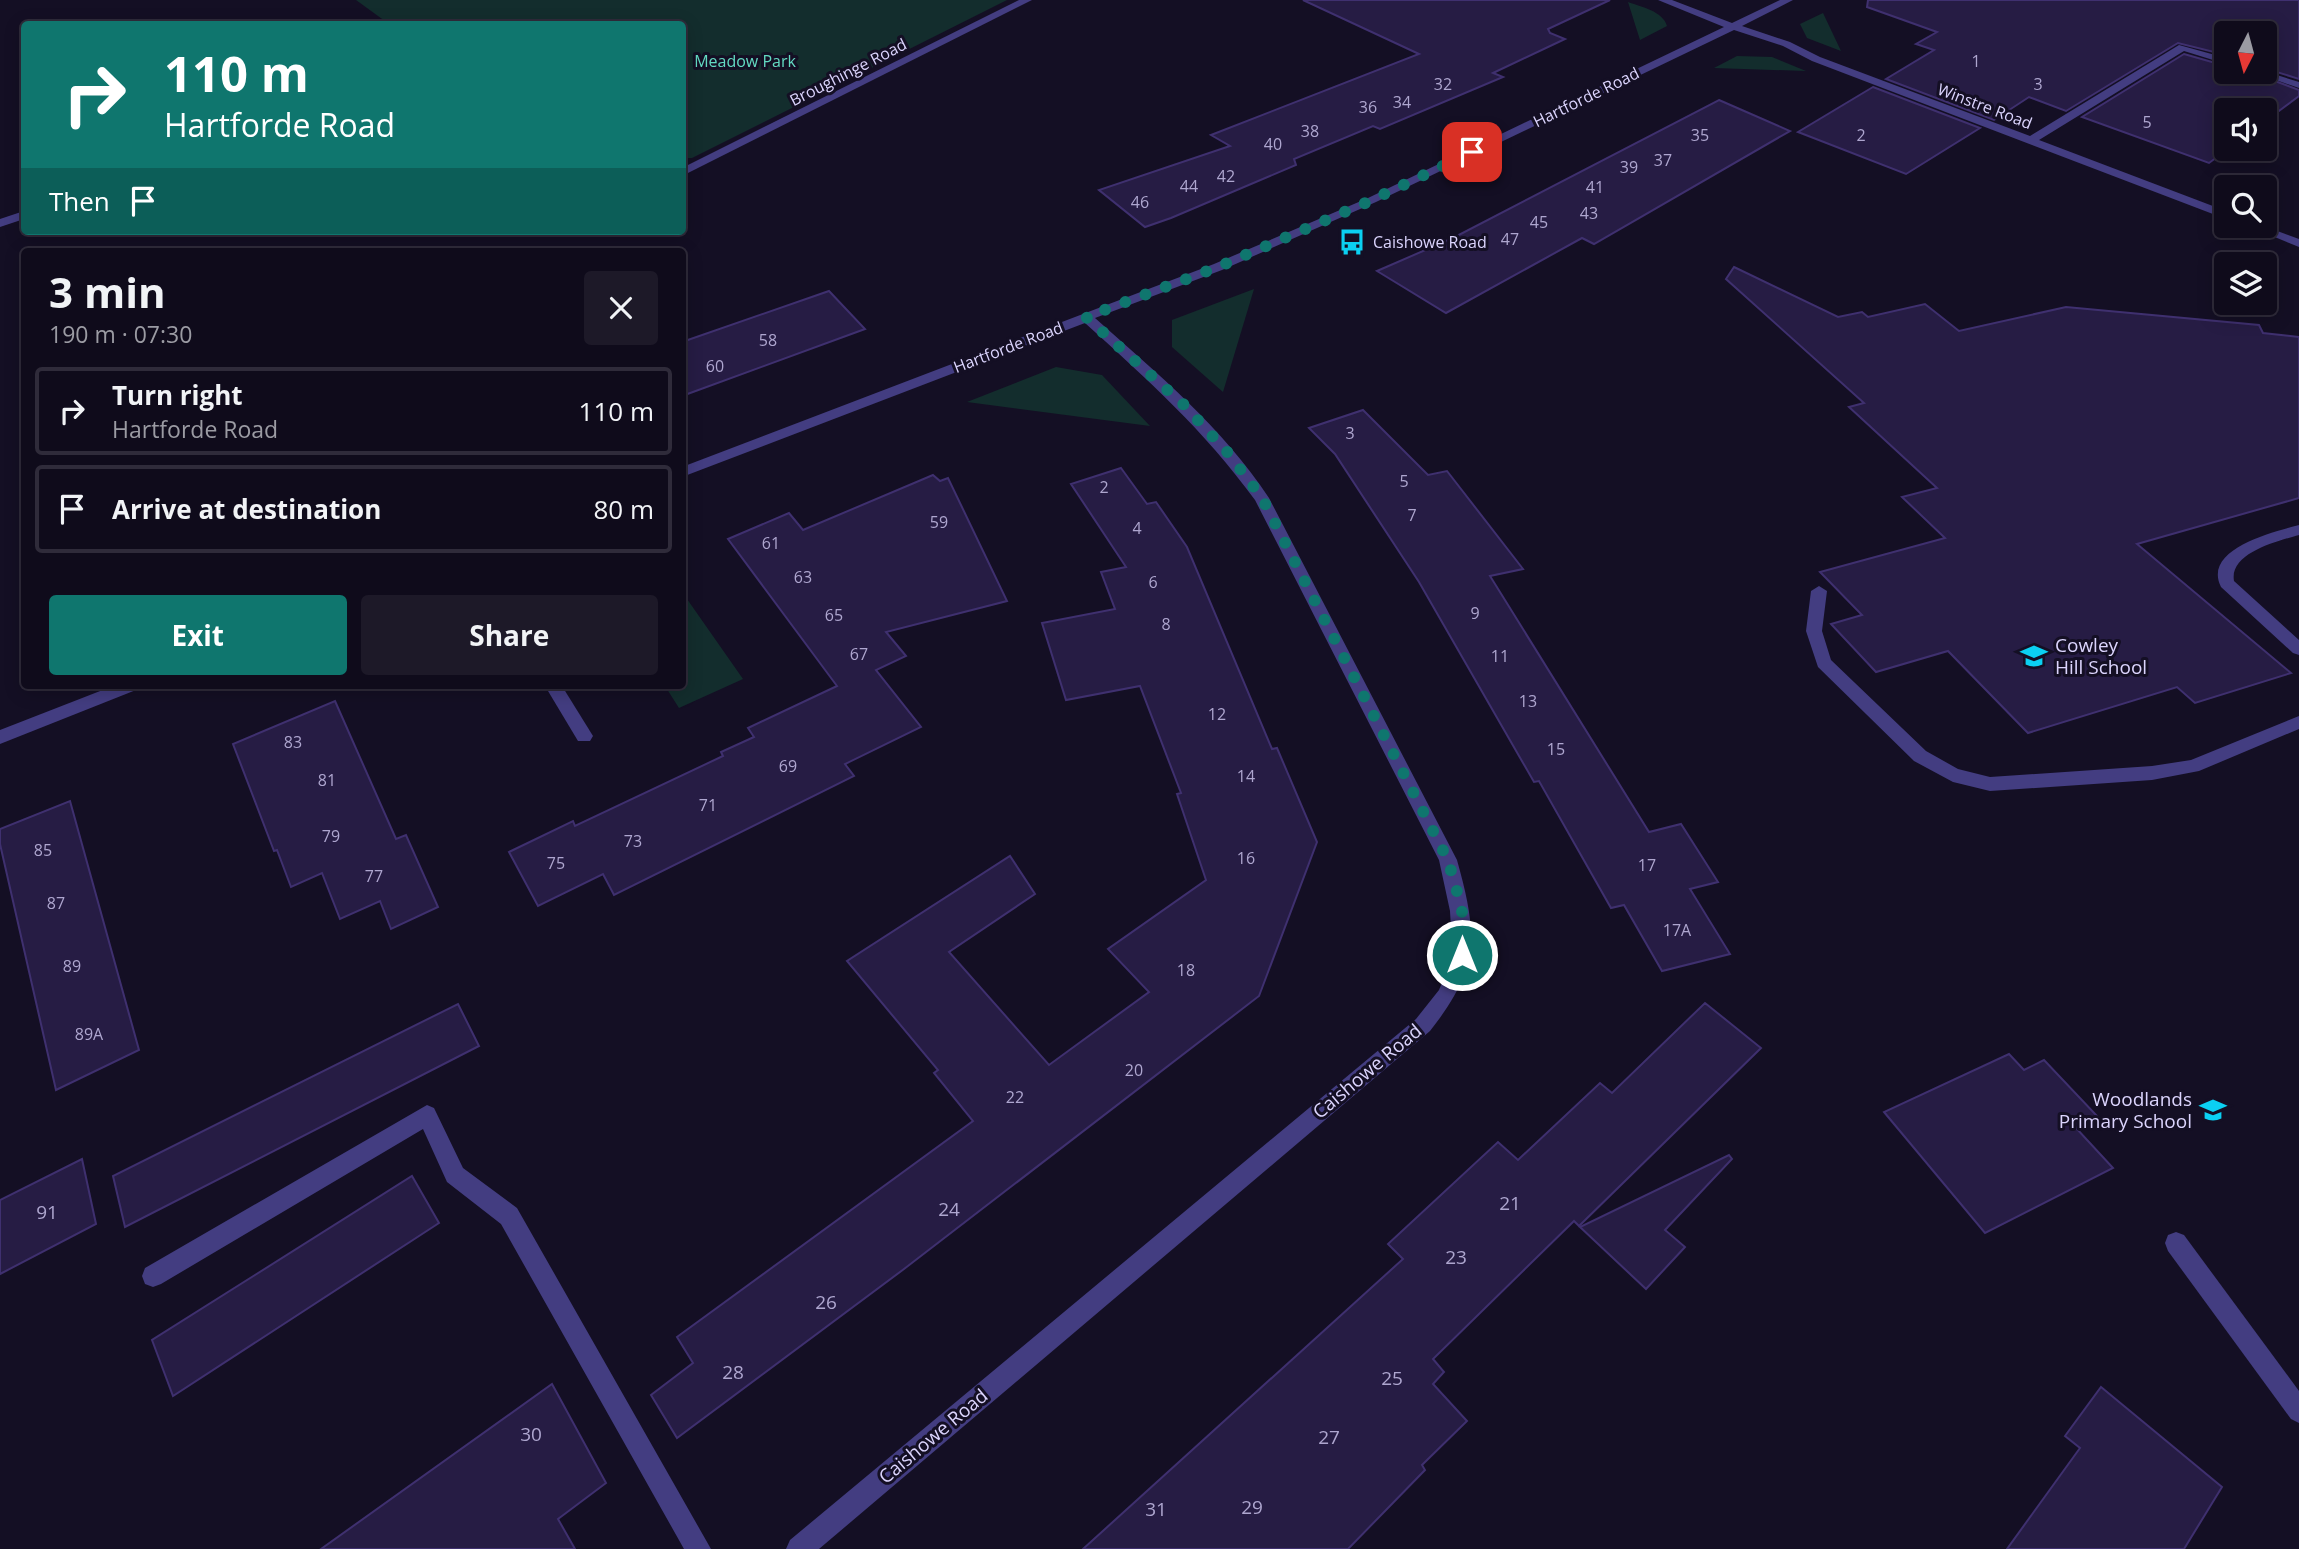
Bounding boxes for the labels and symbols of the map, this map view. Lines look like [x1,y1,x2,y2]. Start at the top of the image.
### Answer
north arrow [2214,21,2277,84]
street label: Broughinge Road [786,33,910,111]
park label: Meadow Park [694,50,796,72]
house number: 1 [1971,50,1981,72]
street label: Hartforde Road [1529,62,1643,132]
house number: 32 [1434,73,1452,95]
house number: 3 [2033,73,2043,95]
street label: Winstre Road [1934,78,2036,134]
house number: 34 [1393,91,1411,113]
house number: 36 [1359,96,1377,118]
house number: 5 [2142,111,2152,133]
house number: 38 [1301,120,1319,142]
pin [1442,122,1502,182]
house number: 35 [1691,124,1709,146]
house number: 2 [1856,124,1866,146]
house number: 40 [1264,133,1282,155]
house number: 37 [1654,149,1672,171]
house number: 39 [1620,156,1638,178]
house number: 42 [1217,165,1235,187]
house number: 44 [1180,175,1198,197]
house number: 41 [1586,176,1604,198]
house number: 46 [1131,191,1149,213]
house number: 43 [1580,202,1598,224]
house number: 45 [1530,211,1548,233]
bus stop icon: Caishowe Road [1337,227,1367,257]
house number: 47 [1501,228,1519,250]
place label: Caishowe Road [1373,231,1487,253]
street label: Hartforde Road [950,316,1066,378]
house number: 58 [759,329,777,351]
house number: 60 [706,355,724,377]
house number: 3 [1345,422,1355,444]
house number: 5 [1399,470,1409,492]
house number: 2 [1099,476,1109,498]
house number: 7 [1407,504,1417,526]
house number: 59 [930,511,948,533]
house number: 4 [1132,517,1142,539]
house number: 61 [762,532,780,554]
house number: 63 [794,566,812,588]
house number: 6 [1148,571,1158,593]
house number: 9 [1470,602,1480,624]
house number: 65 [825,604,843,626]
house number: 8 [1161,613,1171,635]
place label: Cowley Hill School [2055,632,2147,680]
school or university icon: Cowley Hill School [2019,641,2049,671]
house number: 67 [850,643,868,665]
house number: 11 [1491,645,1509,667]
house number: 13 [1519,690,1537,712]
house number: 12 [1208,703,1226,725]
house number: 83 [284,731,302,753]
house number: 15 [1547,738,1565,760]
house number: 69 [779,755,797,777]
house number: 14 [1237,765,1255,787]
house number: 81 [318,769,336,791]
house number: 71 [699,794,717,816]
house number: 79 [322,825,340,847]
house number: 73 [624,830,642,852]
house number: 85 [34,839,52,861]
house number: 16 [1237,847,1255,869]
house number: 75 [547,852,565,874]
house number: 17 [1638,854,1656,876]
house number: 77 [365,865,383,887]
house number: 87 [47,892,65,914]
position arrow [1425,918,1499,992]
house number: 17A [1663,919,1692,941]
house number: 89 [63,955,81,977]
house number: 18 [1177,959,1195,981]
street label: Caishowe Road [1307,1018,1427,1124]
house number: 89A [75,1023,104,1045]
house number: 20 [1125,1059,1143,1081]
house number: 22 [1006,1086,1024,1108]
place label: Woodlands Primary School [2059,1086,2192,1134]
school or university icon: Woodlands Primary School [2198,1095,2228,1125]
house number: 21 [1499,1190,1521,1216]
house number: 24 [938,1196,960,1222]
house number: 91 [36,1199,58,1225]
house number: 23 [1445,1244,1467,1270]
house number: 26 [815,1289,837,1315]
house number: 28 [722,1359,744,1385]
house number: 25 [1381,1365,1403,1391]
street label: Caishowe Road [873,1383,993,1489]
house number: 30 [520,1421,542,1447]
house number: 27 [1318,1424,1340,1450]
house number: 29 [1241,1494,1263,1520]
house number: 31 [1145,1496,1167,1522]

